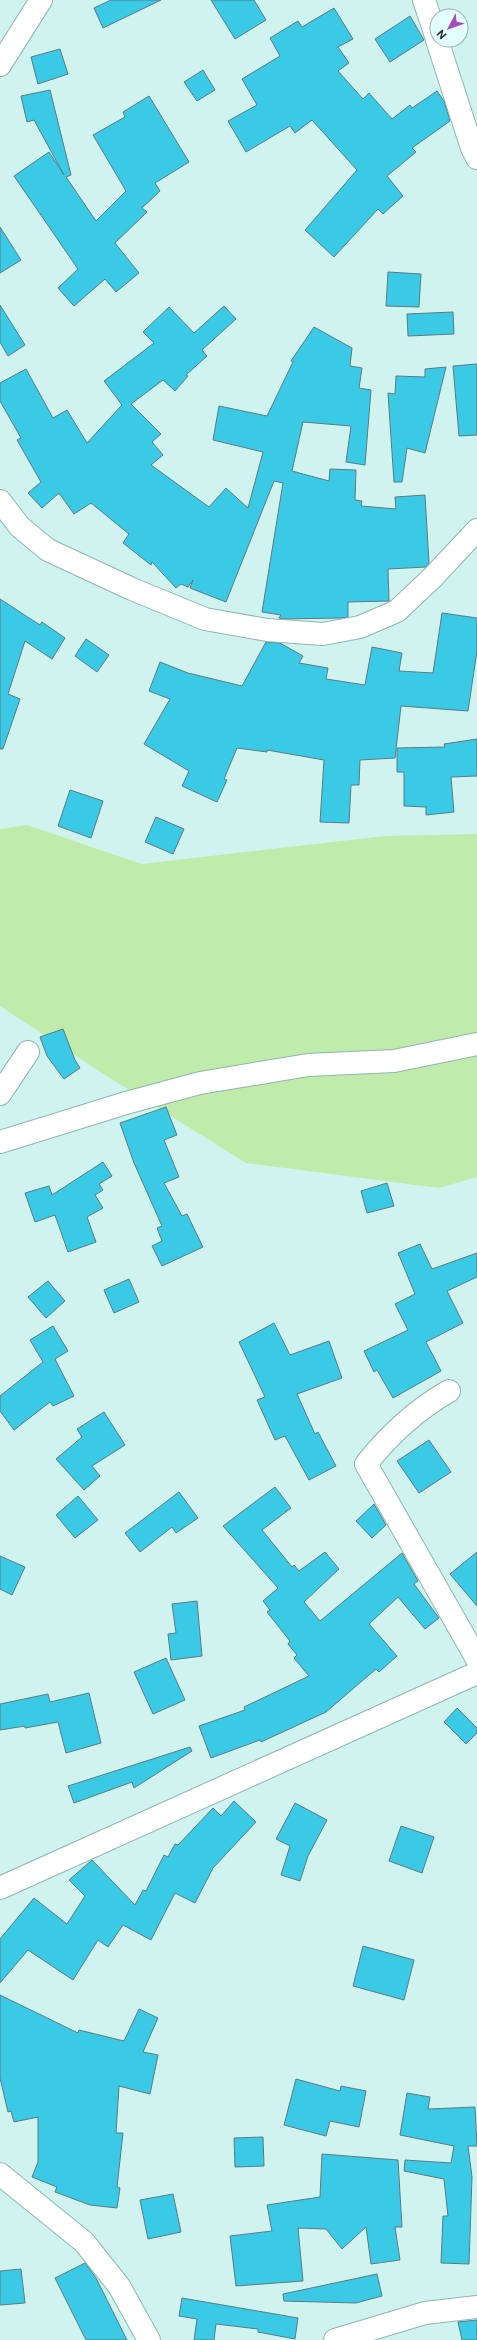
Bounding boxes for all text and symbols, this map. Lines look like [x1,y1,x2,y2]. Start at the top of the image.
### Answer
north arrow [429,8,469,48]
text: N [433,28,449,42]

